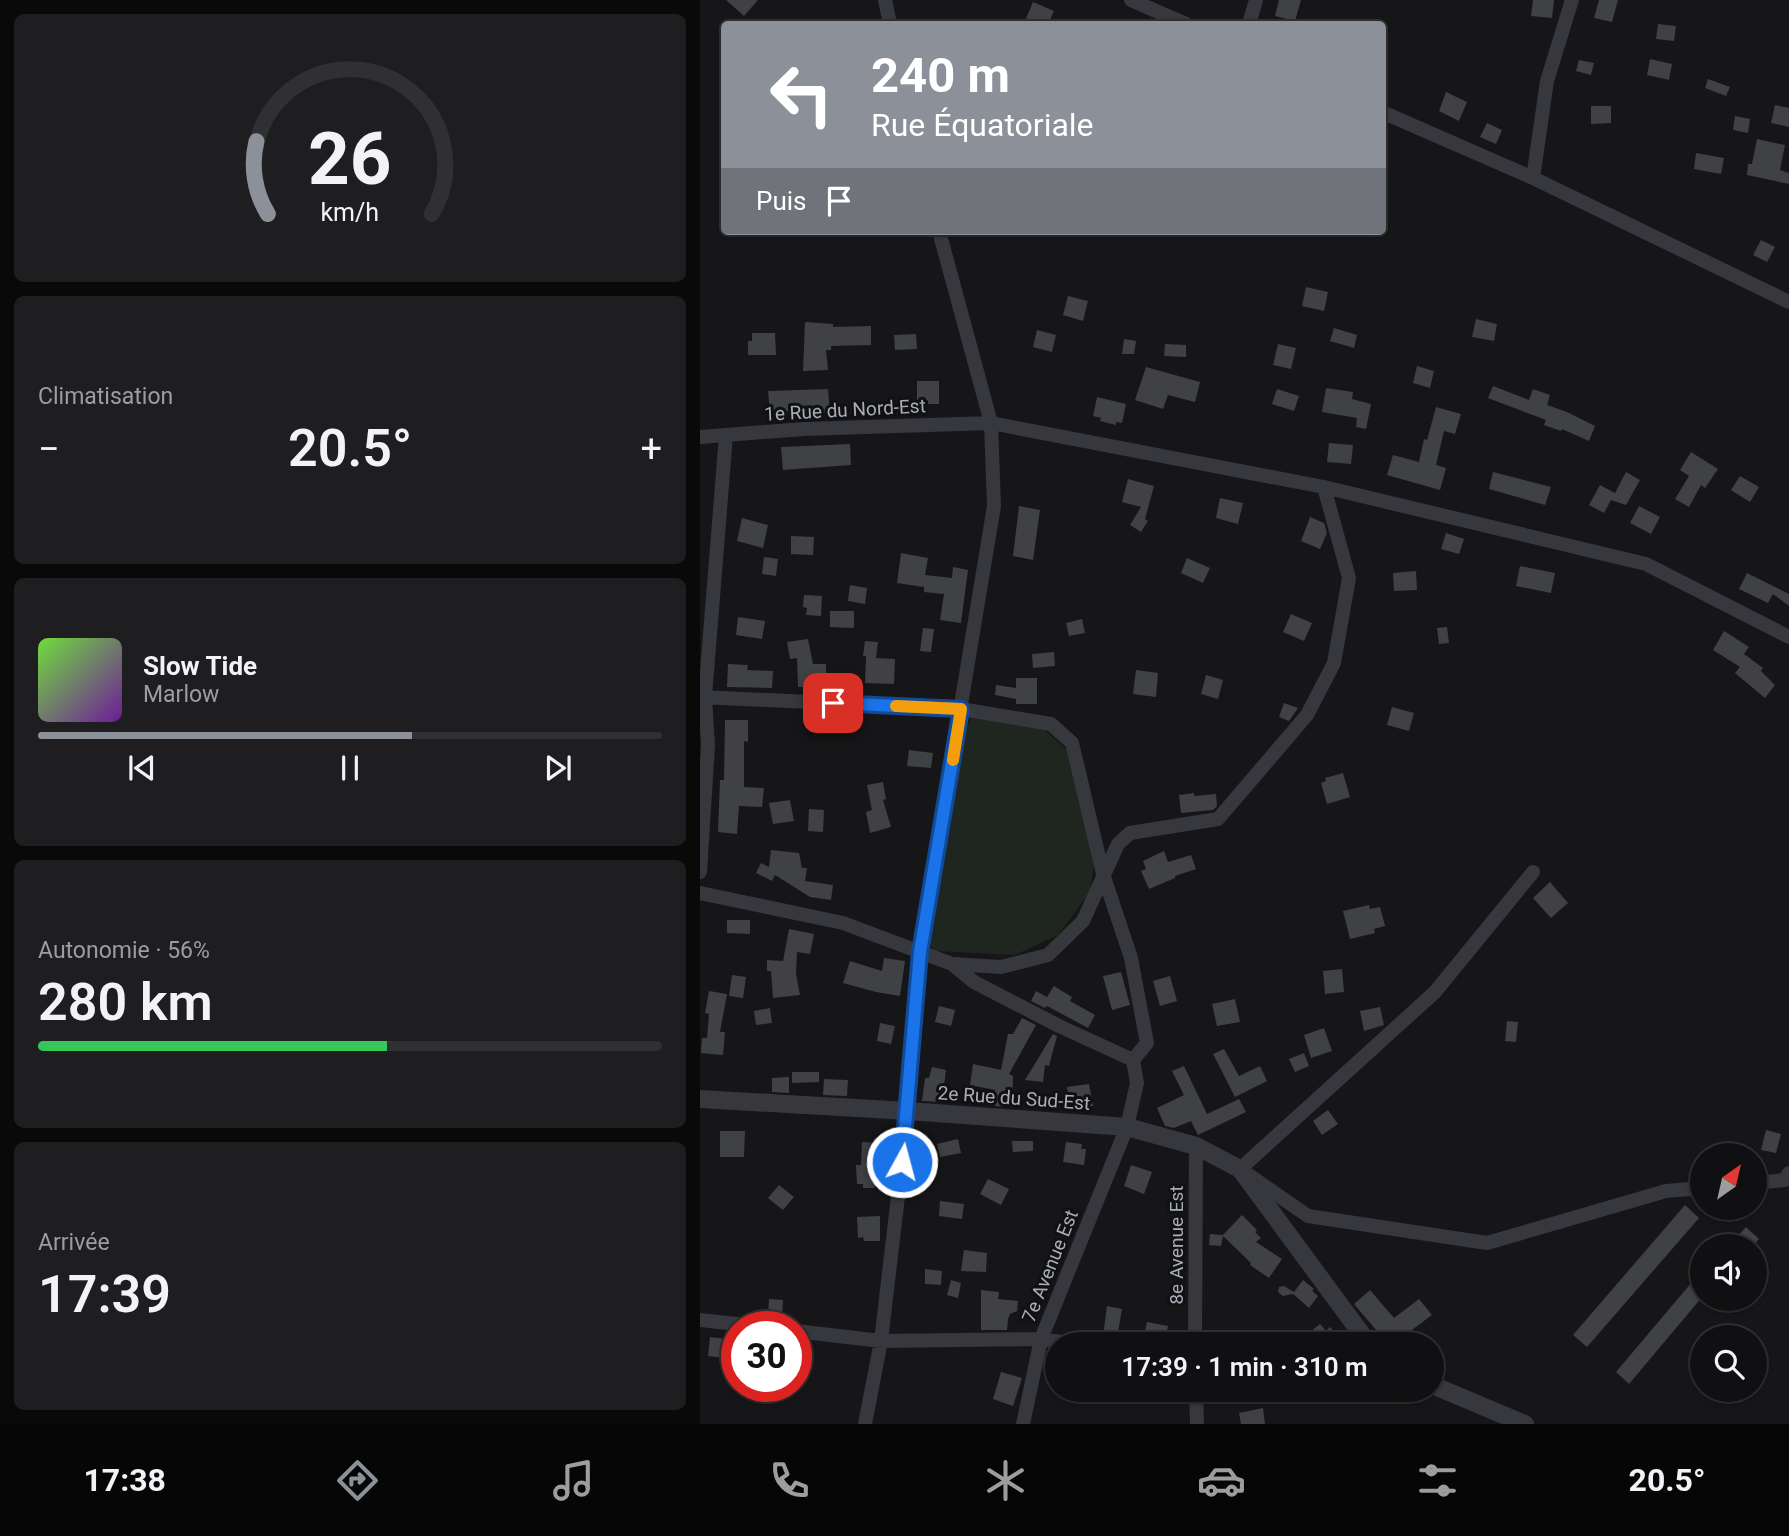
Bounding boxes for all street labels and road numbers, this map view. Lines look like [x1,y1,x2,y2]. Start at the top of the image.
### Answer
street label: 1e Rue du Nord-Est [764,394,926,426]
street label: 2e Rue du Sud-Est [937,1081,1091,1115]
street label: 8e Avenue Est [1165,1185,1188,1305]
street label: 7e Avenue Est [1017,1206,1083,1326]

